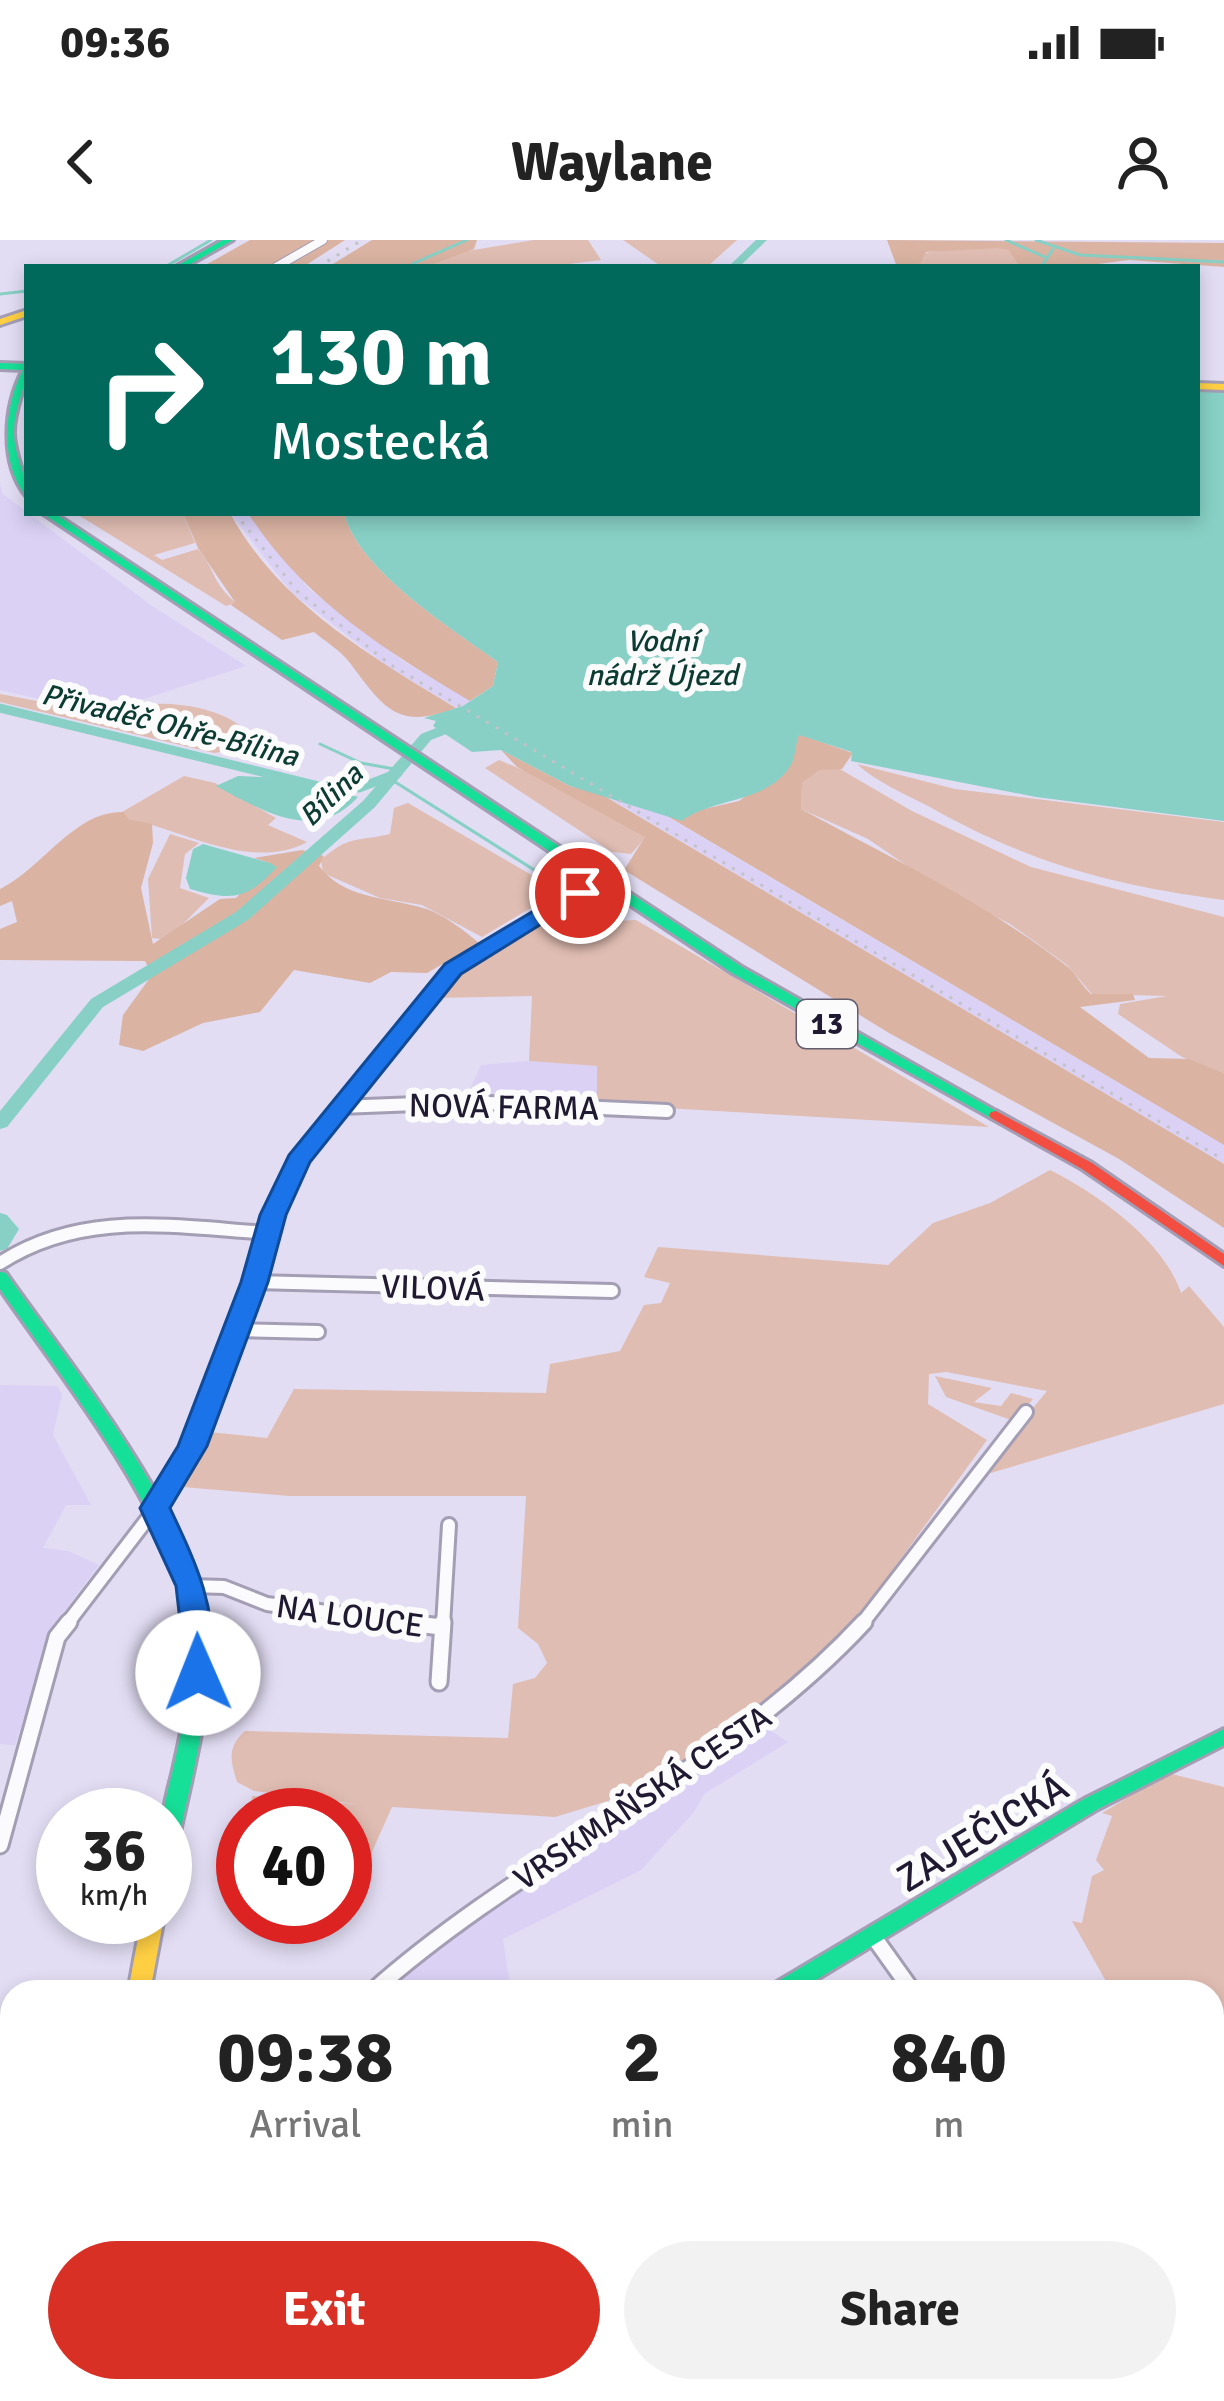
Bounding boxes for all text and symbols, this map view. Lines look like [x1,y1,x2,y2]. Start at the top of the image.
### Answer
text: 09:36 [60,15,170,70]
icon: back [48,129,114,195]
text: Waylane [511,129,713,196]
icon: person [1110,129,1176,195]
text: 130 m [270,305,492,409]
icon: right [72,312,228,468]
text: Mostecká [270,408,491,475]
water label: Vodní nádrž Újezd [586,623,741,694]
water label: Přivaděč Ohře-Bílina [38,676,303,775]
water label: Bílina [292,756,372,835]
pin [529,842,631,944]
icon: arrive [547,860,613,926]
road number: 13 [797,1000,857,1048]
street label: NOVÁ FARMA [408,1085,600,1130]
street label: VILOVÁ [380,1266,485,1311]
street label: NA LOUCE [274,1586,426,1647]
position arrow [135,1610,261,1736]
street label: VRSKMAŇSKÁ CESTA [506,1697,779,1900]
street label: ZAJEČICKÁ [888,1763,1077,1903]
speed limit sign: 40 [216,1788,372,1944]
text: 36 [82,1814,146,1888]
text: km/h [80,1877,148,1914]
text: 09:38 [217,2013,394,2102]
text: 2 [623,2013,661,2102]
text: 840 [890,2013,1007,2102]
text: Arrival [249,2100,361,2148]
text: min [611,2100,674,2148]
text: m [933,2100,964,2148]
button: Exit [48,2241,600,2379]
button: Share [624,2241,1176,2379]

